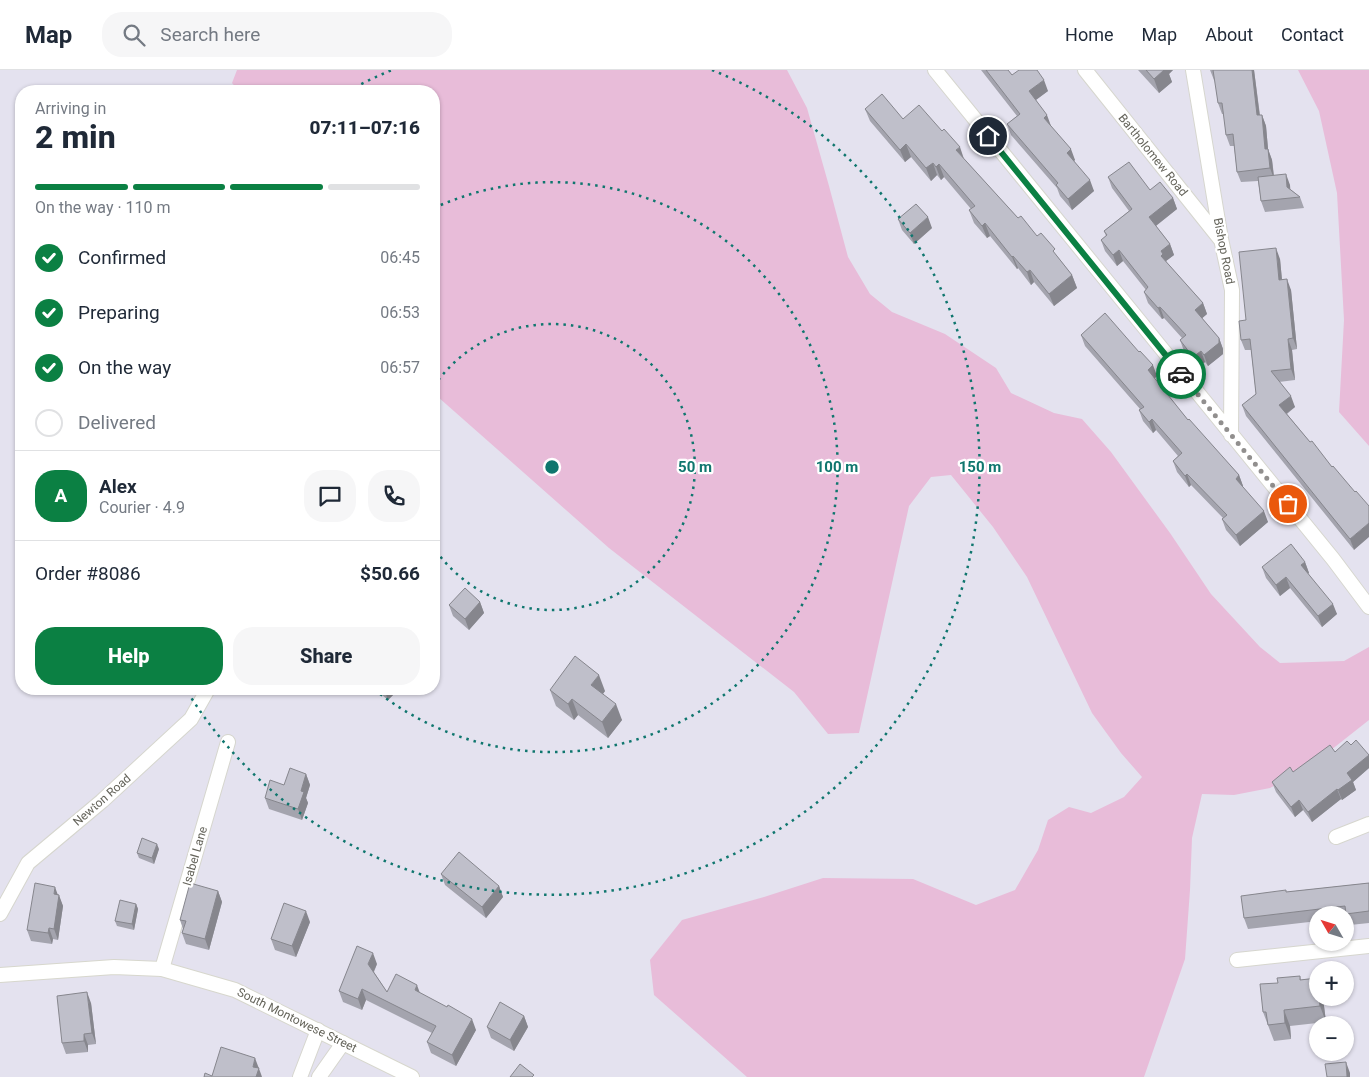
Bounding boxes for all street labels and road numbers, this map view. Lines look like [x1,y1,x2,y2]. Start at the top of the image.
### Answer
street label: Bartholomew Road [1115,111,1191,199]
street label: Bishop Road [1211,217,1237,285]
street label: Newton Road [70,771,134,829]
street label: Isabel Lane [180,825,210,887]
street label: South Montowese Street [235,985,359,1055]

